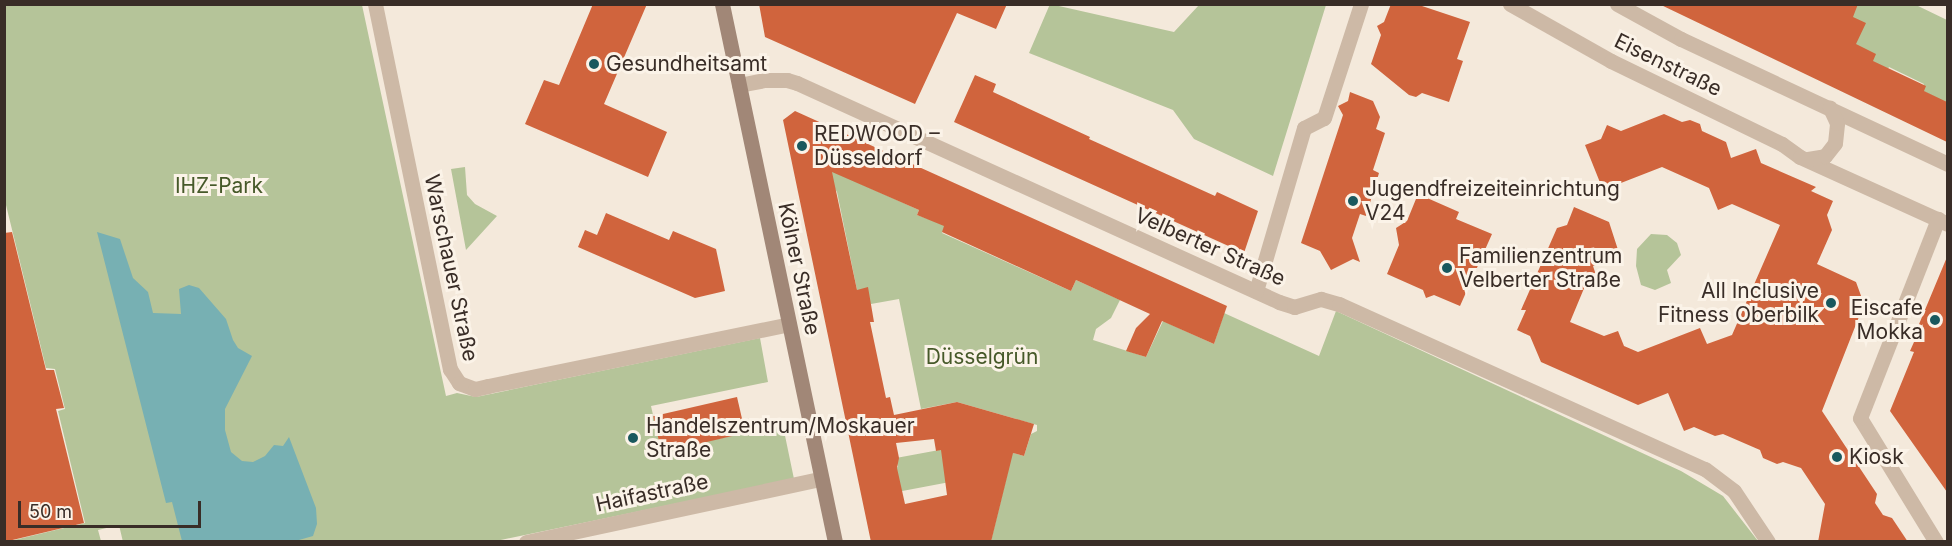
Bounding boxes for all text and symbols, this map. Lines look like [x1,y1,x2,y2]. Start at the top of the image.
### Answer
street label: Eisenstraße [1610,28,1726,102]
place label: Gesundheitsamt [606,51,767,77]
marker: Gesundheitsamt [587,57,601,71]
place label: REDWOOD – Düsseldorf [814,121,940,171]
marker: REDWOOD – Düsseldorf [795,139,809,153]
street label: Warschauer Straße [419,172,483,364]
park label: IHZ-Park [175,173,263,199]
place label: Jugendfreizeiteinrichtung V24 [1365,176,1620,226]
marker: Jugendfreizeiteinrichtung V24 [1346,194,1360,208]
street label: Kölner Straße [773,201,825,337]
street label: Velberter Straße [1131,203,1289,291]
place label: Familienzentrum Velberter Straße [1459,243,1623,293]
marker: Familienzentrum Velberter Straße [1440,261,1454,275]
place label: All Inclusive Fitness Oberbilk [1658,278,1819,328]
place label: Eiscafe Mokka [1851,295,1923,345]
marker: All Inclusive Fitness Oberbilk [1824,296,1838,310]
marker: Eiscafe Mokka [1928,313,1942,327]
park label: Düsselgrün [926,344,1038,370]
place label: Handelszentrum/Moskauer Straße [646,413,915,463]
marker: Handelszentrum/Moskauer Straße [624,429,642,447]
place label: Kiosk [1849,444,1904,470]
marker: Kiosk [1830,450,1844,464]
street label: Haifastraße [593,469,711,517]
scale bar [21,489,204,527]
text: 50 m [29,501,72,522]

